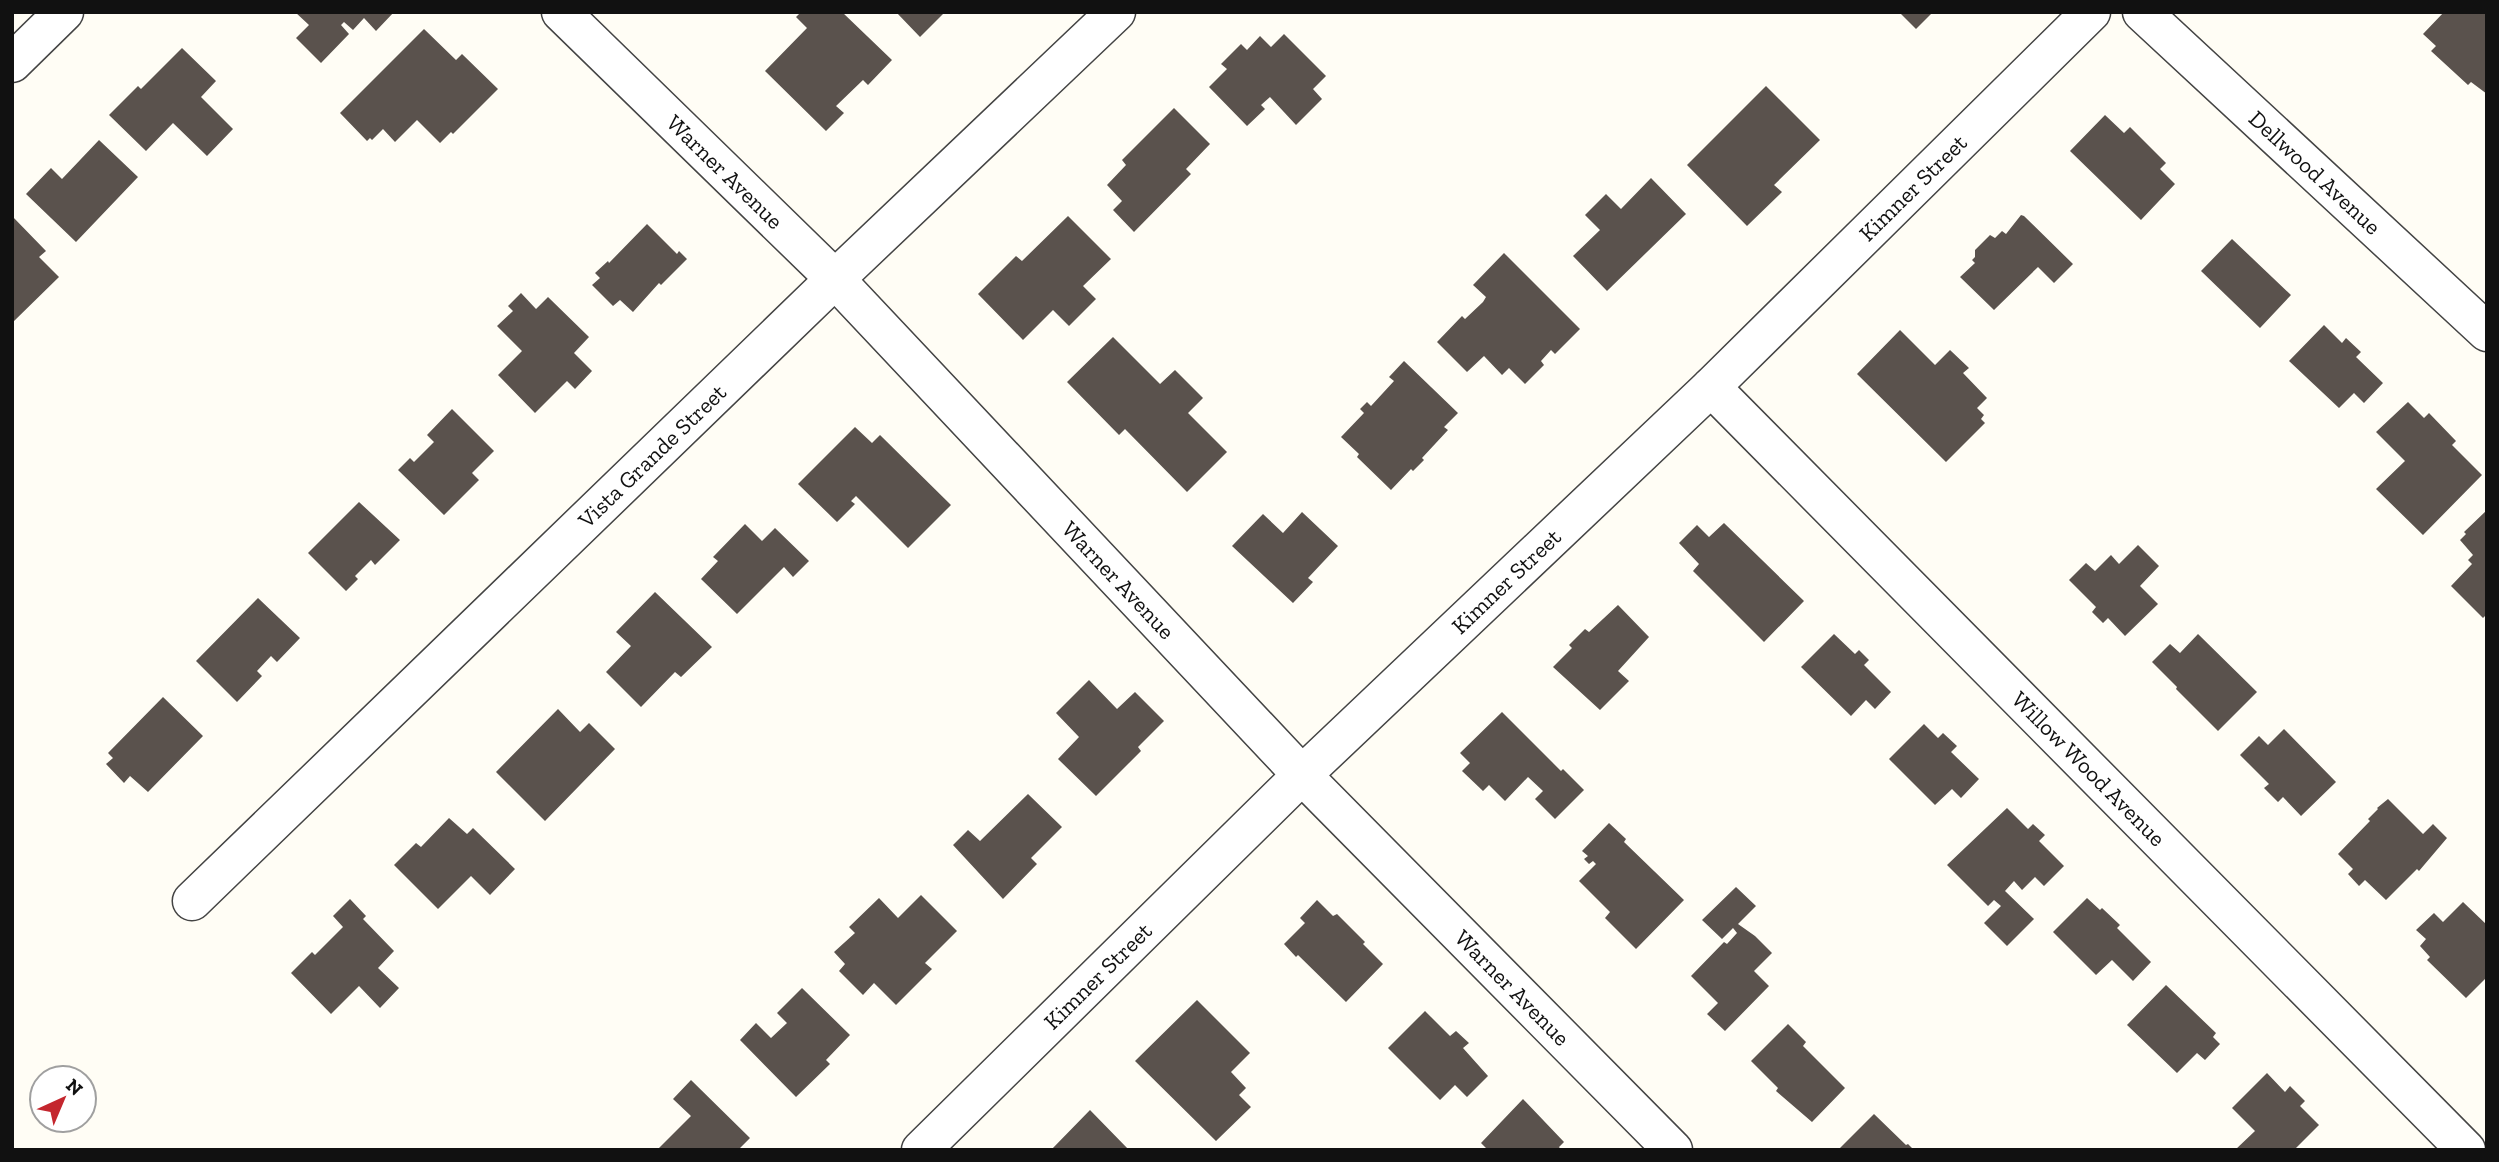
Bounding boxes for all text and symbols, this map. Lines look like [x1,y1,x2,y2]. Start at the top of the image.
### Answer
street label: Dellwood Avenue [2243,104,2387,241]
street label: Warner Avenue [661,109,789,235]
street label: Kimner Street [1853,128,1973,247]
street label: Vista Grande Street [571,378,732,535]
street label: Warner Avenue [1056,515,1181,645]
street label: Kimner Street [1446,523,1567,640]
street label: Willow Wood Avenue [2006,685,2171,852]
street label: Kimner Street [1038,917,1158,1035]
street label: Warner Avenue [1449,924,1576,1052]
north arrow [28,1064,98,1134]
text: N [61,1074,88,1100]

